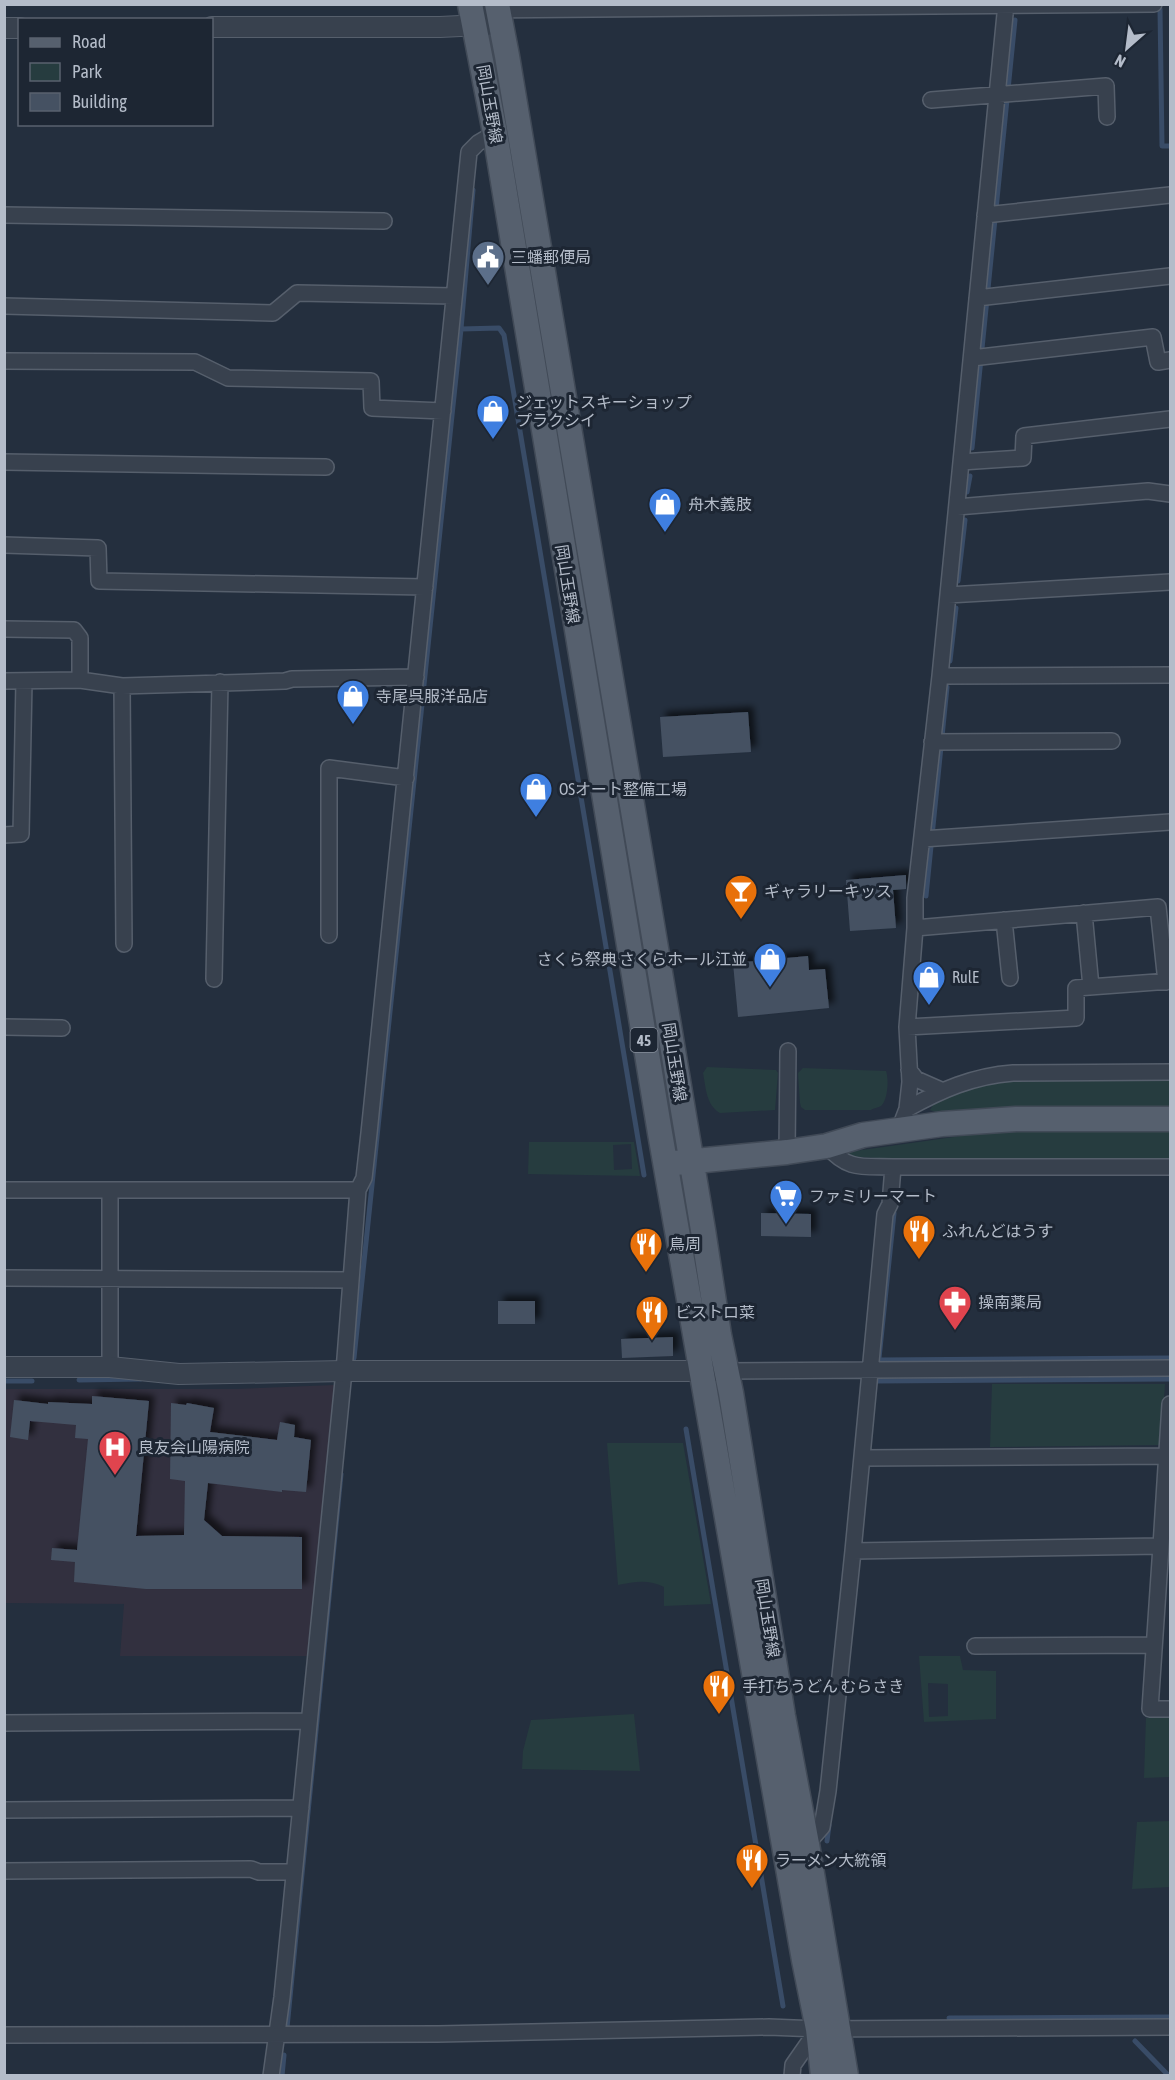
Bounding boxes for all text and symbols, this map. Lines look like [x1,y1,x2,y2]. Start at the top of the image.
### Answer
legend [18,18,213,126]
north arrow [1097,18,1157,78]
text: Road [72,31,106,52]
text: N [1112,51,1128,71]
text: Park [72,61,102,82]
street label: 岡山玉野線 [474,63,506,145]
text: Building [72,91,127,112]
public building icon: 三蟠郵便局 [470,239,506,286]
place label: 三蟠郵便局 [511,248,591,266]
shop icon: ジェットスキーショップ プラクシイ [475,393,511,440]
place label: ジェットスキーショップ プラクシイ [516,393,692,429]
shop icon: 舟木義肢 [647,486,683,533]
place label: 舟木義肢 [688,495,752,513]
street label: 岡山玉野線 [553,543,583,625]
shop icon: 寺尾呉服洋品店 [335,678,371,725]
place label: 寺尾呉服洋品店 [376,687,488,705]
shop icon: OSオート整備工場 [518,771,554,818]
place label: OSオート整備工場 [559,780,687,798]
bar icon: ギャラリーキッス [723,873,759,920]
place label: ギャラリーキッス [764,882,892,900]
shop icon: さくら祭典 さくらホール江並 [752,941,788,988]
place label: さくら祭典 さくらホール江並 [537,950,747,968]
shop icon: RulE [911,959,947,1006]
place label: RulE [952,968,979,986]
street label: 岡山玉野線 [660,1021,690,1103]
road number: 45 [630,1028,658,1052]
supermarket icon: ファミリーマート [768,1178,804,1225]
place label: ファミリーマート [809,1187,937,1205]
restaurant icon: ふれんどはうす [901,1213,937,1260]
place label: ふれんどはうす [942,1222,1054,1240]
restaurant icon: 鳥周 [628,1226,664,1273]
place label: 鳥周 [669,1235,701,1253]
pharmacy icon: 操南薬局 [937,1284,973,1331]
place label: 操南薬局 [978,1293,1042,1311]
restaurant icon: ビストロ菜 [634,1294,670,1341]
place label: ビストロ菜 [675,1303,755,1321]
hospital icon: 良友会山陽病院 [97,1429,133,1476]
place label: 良友会山陽病院 [138,1438,250,1456]
street label: 岡山玉野線 [753,1577,783,1659]
restaurant icon: 手打ちうどん むらさき [701,1668,737,1715]
place label: 手打ちうどん むらさき [742,1677,904,1695]
restaurant icon: ラーメン大統領 [734,1842,770,1889]
place label: ラーメン大統領 [775,1851,886,1869]

